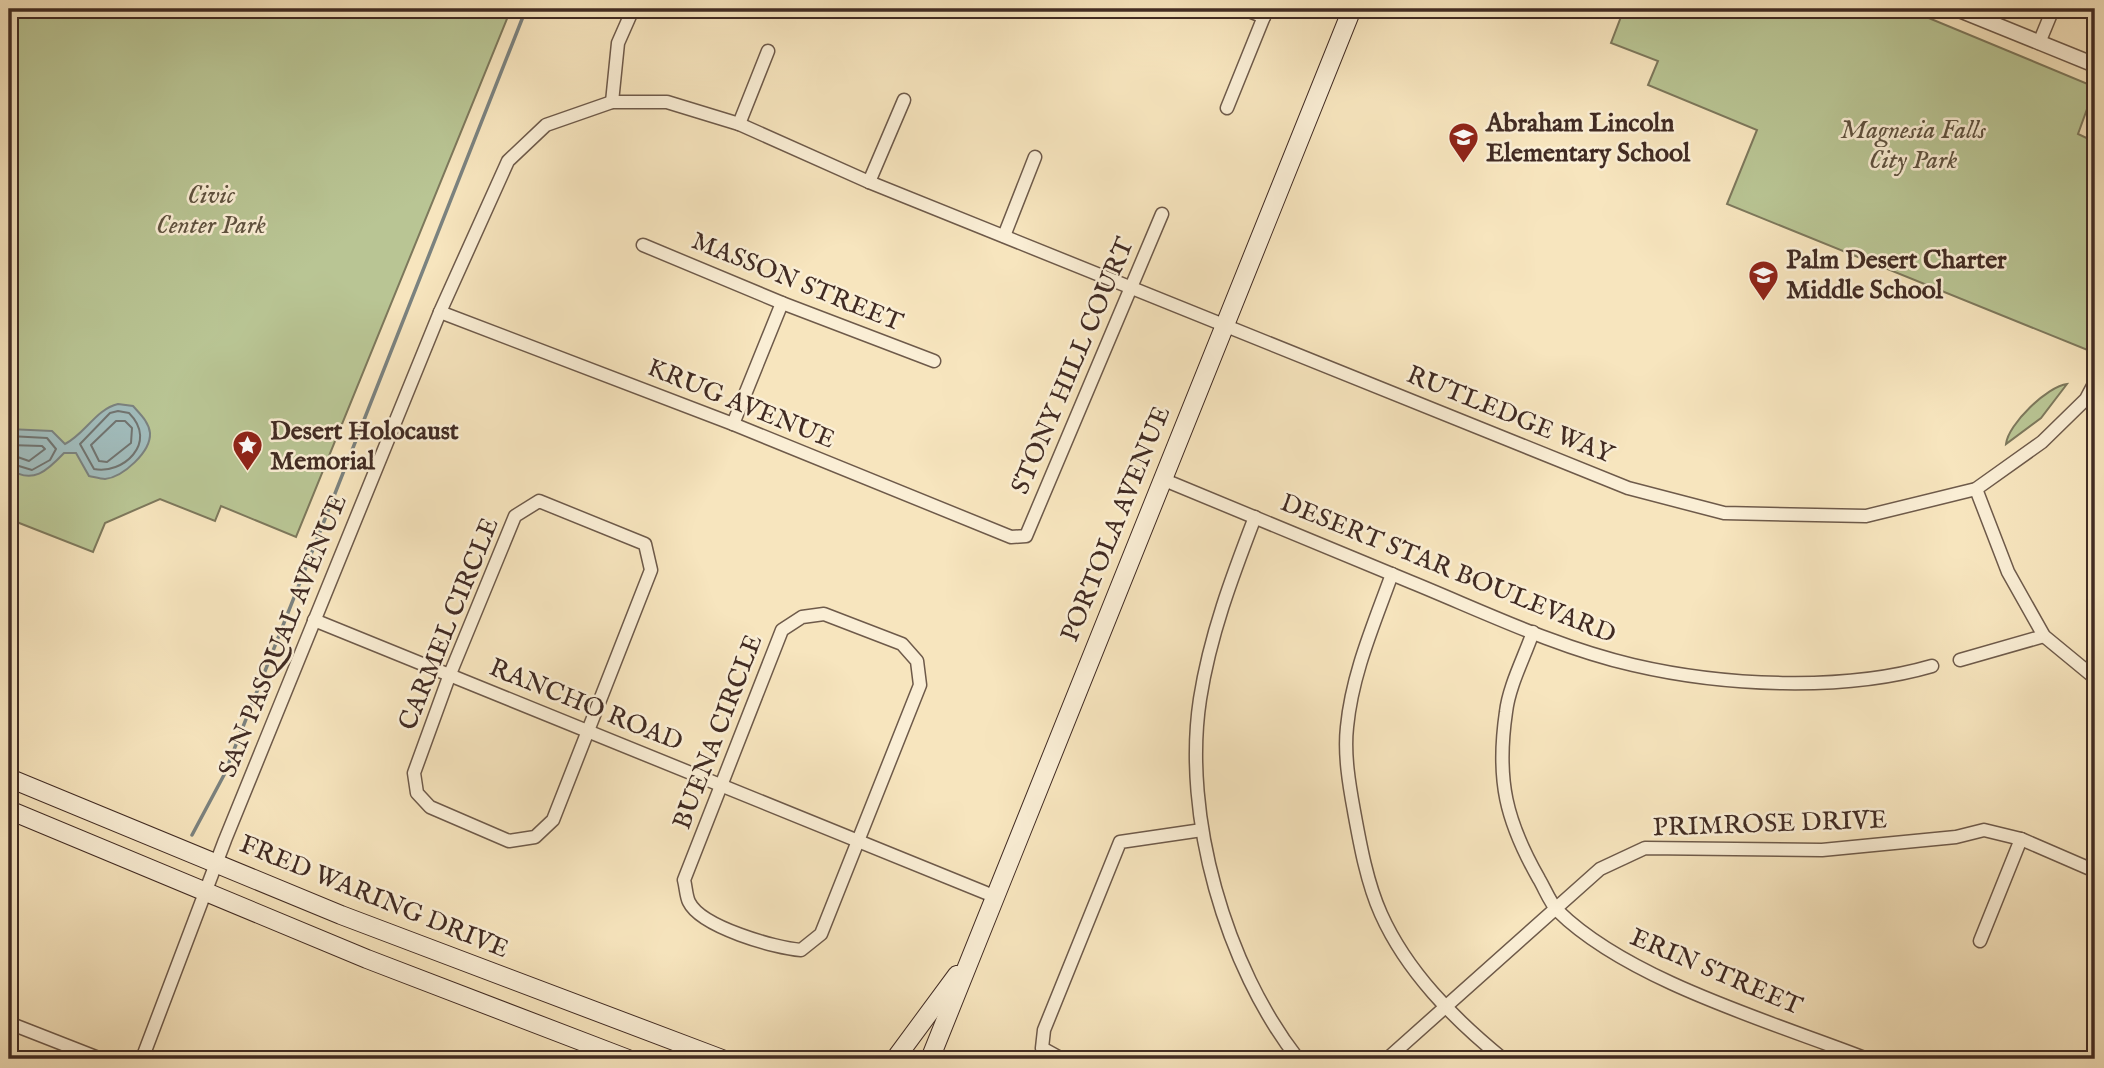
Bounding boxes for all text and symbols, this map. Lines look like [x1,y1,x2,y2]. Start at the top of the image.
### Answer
place label: Abraham Lincoln Elementary School [1485,107,1691,170]
park label: Magnesia Falls City Park [1840,114,1986,177]
school or university icon: Abraham Lincoln Elementary School [1446,121,1480,165]
park label: Civic Center Park [156,179,267,242]
street label: MASSON STREET [687,225,908,339]
street label: STONY HILL COURT [1004,233,1142,499]
place label: Palm Desert Charter Middle School [1786,244,2007,307]
school or university icon: Palm Desert Charter Middle School [1746,258,1780,302]
street label: KRUG AVENUE [642,351,840,457]
street label: RUTLEDGE WAY [1402,358,1619,472]
street label: PORTOLA AVENUE [1054,401,1178,647]
place label: Desert Holocaust Memorial [270,415,459,478]
place icon: Desert Holocaust Memorial [230,429,264,473]
street label: DESERT STAR BOULEVARD [1275,486,1621,652]
street label: SAN PASQUAL AVENUE [211,490,355,782]
street label: CARMEL CIRCLE [391,513,507,735]
street label: BUENA CIRCLE [666,630,770,834]
street label: RANCHO ROAD [484,651,688,759]
street label: PRIMROSE DRIVE [1652,803,1888,845]
street label: FRED WARING DRIVE [235,828,513,966]
street label: ERIN STREET [1625,921,1807,1023]

